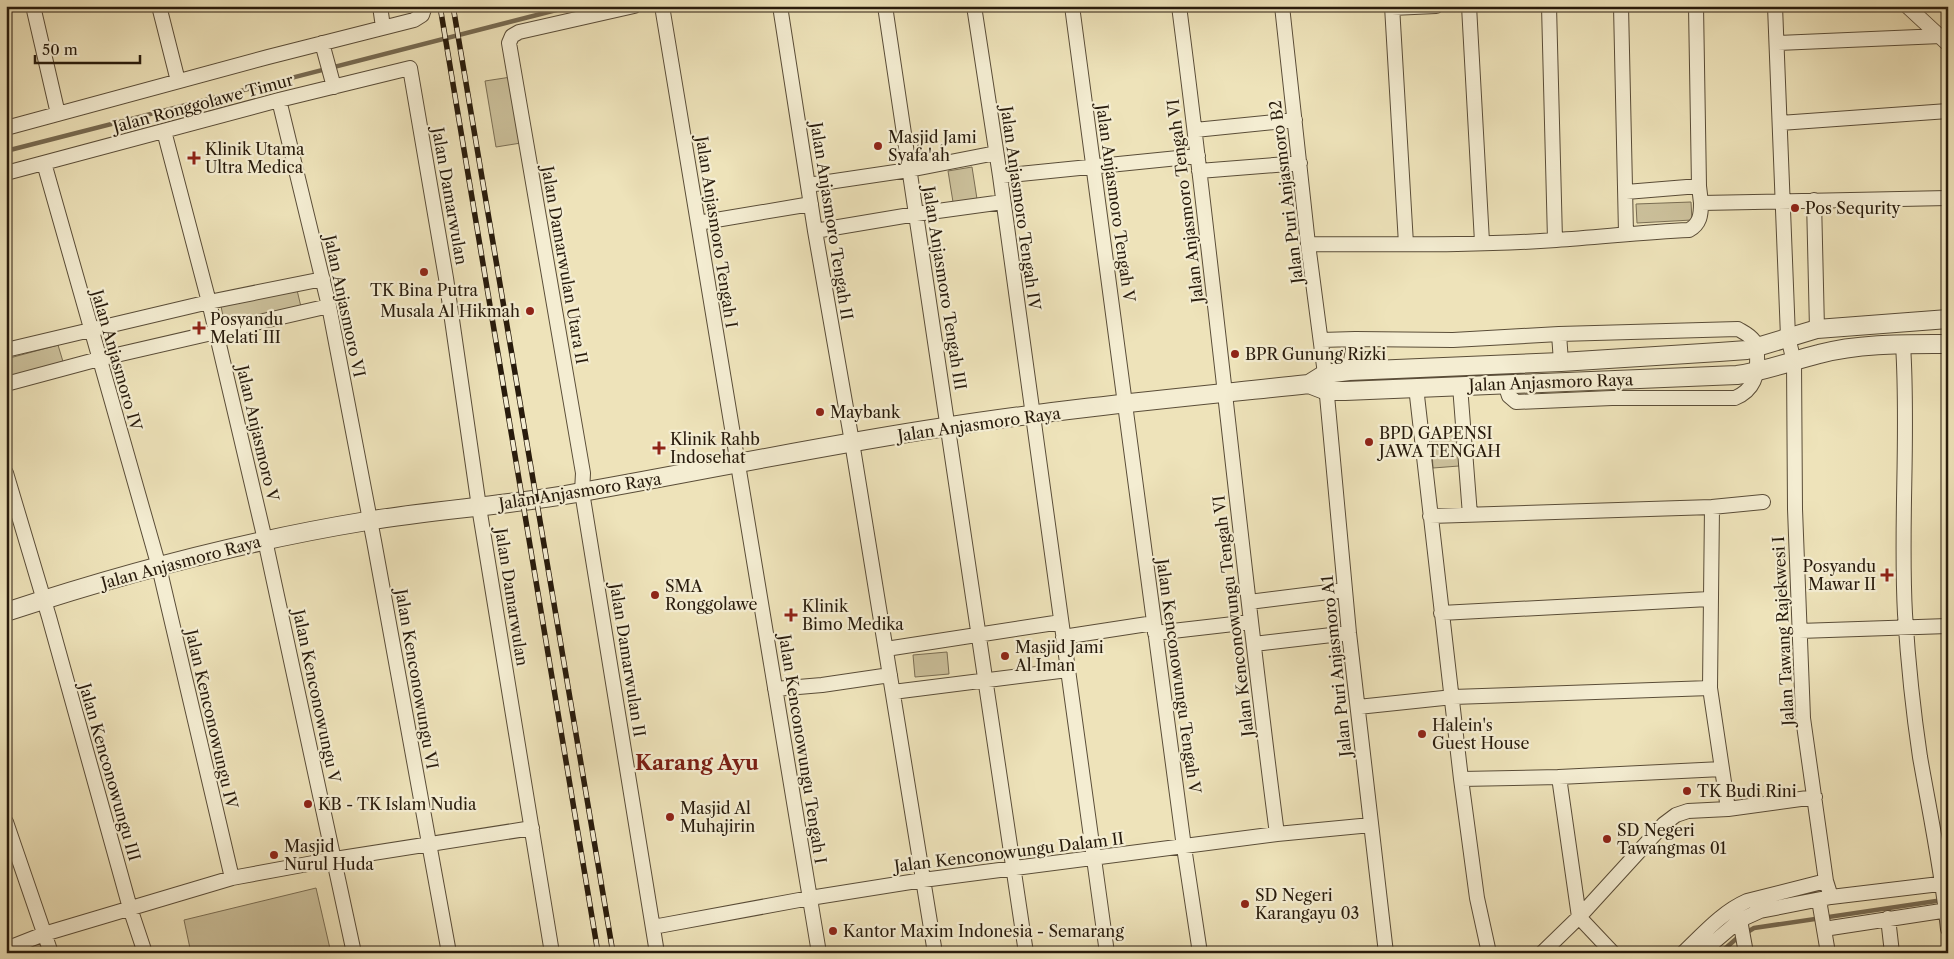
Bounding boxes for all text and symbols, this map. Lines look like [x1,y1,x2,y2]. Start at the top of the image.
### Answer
scale bar [35,32,140,64]
text: 50 m [42,40,78,59]
street label: Jalan Ronggolawe Timur [108,69,296,137]
street label: Jalan Anjasmoro Tengah VI [1163,98,1208,307]
street label: Jalan Puri Anjasmoro B2 [1265,99,1308,288]
street label: Jalan Anjasmoro Tengah V [1092,100,1140,303]
street label: Jalan Anjasmoro Tengah IV [996,102,1045,312]
street label: Jalan Anjasmoro Tengah II [806,118,858,321]
street label: Jalan Damarwulan [428,123,472,266]
place label: Masjid Jami Syafa'ah [888,127,977,165]
street label: Jalan Anjasmoro Tengah I [691,132,742,329]
place label: Klinik Utama Ultra Medica [205,139,305,177]
marker: Masjid Jami Syafa'ah [872,140,884,152]
marker: Klinik Utama Ultra Medica [187,151,201,165]
street label: Jalan Damarwulan Utara II [537,161,592,366]
street label: Jalan Anjasmoro Tengah III [919,182,971,391]
place label: Pos Sequrity [1805,198,1902,218]
marker: Pos Sequrity [1789,202,1801,214]
street label: Jalan Anjasmoro VI [320,230,370,379]
marker: TK Bina Putra [418,266,430,278]
place label: TK Bina Putra [370,280,479,300]
street label: Jalan Anjasmoro IV [87,284,147,433]
place label: Musala Al Hikmah [380,301,520,321]
marker: Musala Al Hikmah [524,305,536,317]
place label: Posyandu Melati III [210,309,284,347]
marker: Posyandu Melati III [192,321,206,335]
place label: BPR Gunung Rizki [1245,344,1386,364]
marker: BPR Gunung Rizki [1229,348,1241,360]
street label: Jalan Anjasmoro V [232,360,283,503]
street label: Jalan Anjasmoro Raya [1465,369,1634,395]
place label: Maybank [830,402,901,422]
street label: Jalan Anjasmoro Raya [893,403,1062,446]
marker: Maybank [814,406,826,418]
place label: BPD GAPENSI JAWA TENGAH [1376,423,1501,461]
place label: Klinik Rahb Indosehat [670,429,760,467]
marker: BPD GAPENSI JAWA TENGAH [1363,436,1375,448]
marker: Klinik Rahb Indosehat [652,441,666,455]
street label: Jalan Anjasmoro Raya [494,468,663,514]
street label: Jalan Kenconowungu Tengah VI [1208,494,1258,741]
street label: Jalan Damarwulan [491,524,533,667]
street label: Jalan Anjasmoro Raya [96,531,264,594]
street label: Jalan Tawang Rajekwesi I [1768,536,1798,729]
street label: Jalan Kenconowungu Tengah V [1152,554,1205,795]
place label: Posyandu Mawar II [1803,556,1876,594]
marker: Posyandu Mawar II [1880,568,1894,582]
street label: Jalan Puri Anjasmoro A1 [1317,574,1356,761]
place label: SMA Ronggolawe [665,576,758,614]
street label: Jalan Damarwulan II [605,579,650,738]
street label: Jalan Kenconowungu VI [391,584,443,771]
marker: SMA Ronggolawe [649,589,661,601]
place label: Klinik Bimo Medika [802,596,904,634]
street label: Jalan Kenconowungu V [288,605,345,785]
marker: Klinik Bimo Medika [784,608,798,622]
street label: Jalan Kenconowungu IV [181,625,242,811]
street label: Jalan Kenconowungu Tengah I [775,630,831,865]
place label: Masjid Jami Al Iman [1014,637,1104,675]
marker: Masjid Jami Al Iman [999,650,1011,662]
street label: Jalan Kenconowungu III [74,678,145,863]
place label: Halein's Guest House [1432,715,1529,753]
marker: Halein's Guest House [1416,728,1428,740]
district label: Karang Ayu [635,750,759,775]
place label: TK Budi Rini [1697,781,1797,801]
marker: TK Budi Rini [1681,785,1693,797]
place label: KB - TK Islam Nudia [318,794,477,814]
marker: KB - TK Islam Nudia [302,798,314,810]
place label: Masjid Al Muhajirin [680,798,755,836]
marker: Masjid Al Muhajirin [664,811,676,823]
place label: SD Negeri Tawangmas 01 [1617,820,1727,858]
street label: Jalan Kenconowungu Dalam II [890,828,1125,876]
marker: SD Negeri Tawangmas 01 [1601,833,1613,845]
place label: Masjid Nurul Huda [284,836,374,874]
marker: Masjid Nurul Huda [268,849,280,861]
place label: SD Negeri Karangayu 03 [1255,885,1359,923]
marker: SD Negeri Karangayu 03 [1239,898,1251,910]
place label: Kantor Maxim Indonesia - Semarang [843,921,1124,941]
marker: Kantor Maxim Indonesia - Semarang [827,925,839,937]

